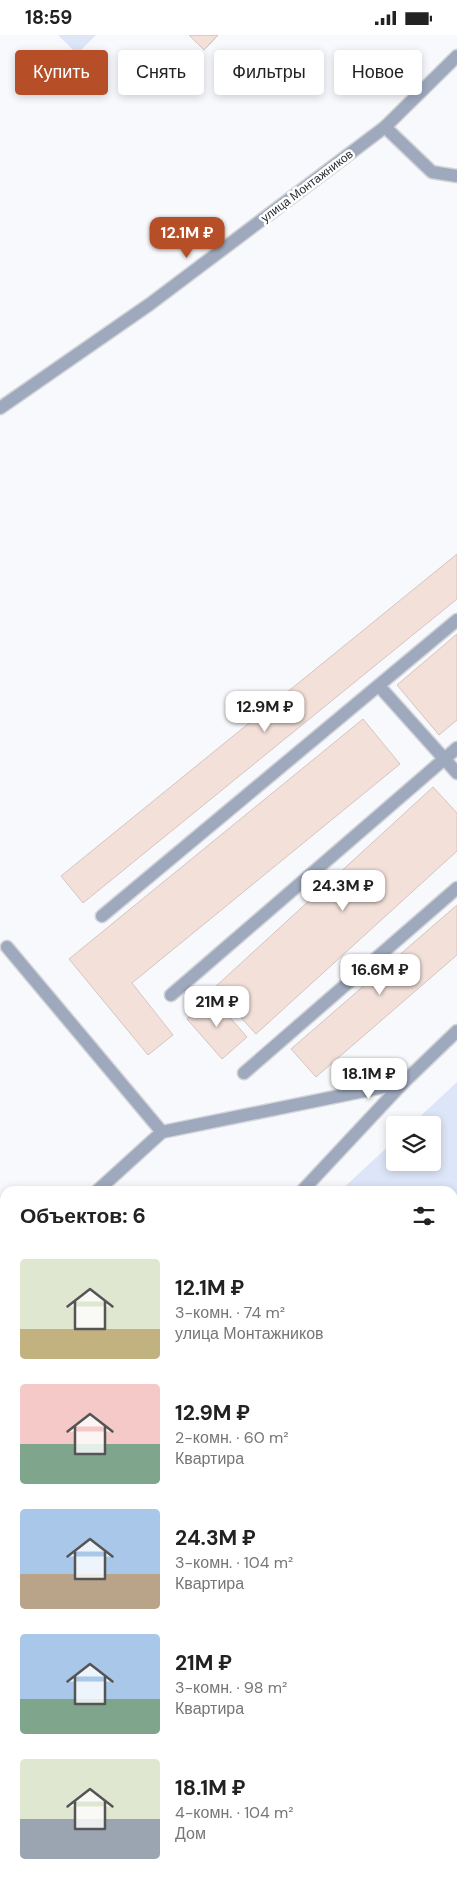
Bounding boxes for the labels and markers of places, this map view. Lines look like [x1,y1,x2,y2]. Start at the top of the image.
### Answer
pin: 12.1M ₽ [141,217,233,259]
pin: 12.9M ₽ [219,691,311,733]
pin: 24.3M ₽ [297,869,389,912]
pin: 16.6M ₽ [334,953,426,996]
pin: 21M ₽ [182,985,252,1028]
pin: 18.1M ₽ [323,1057,415,1100]

